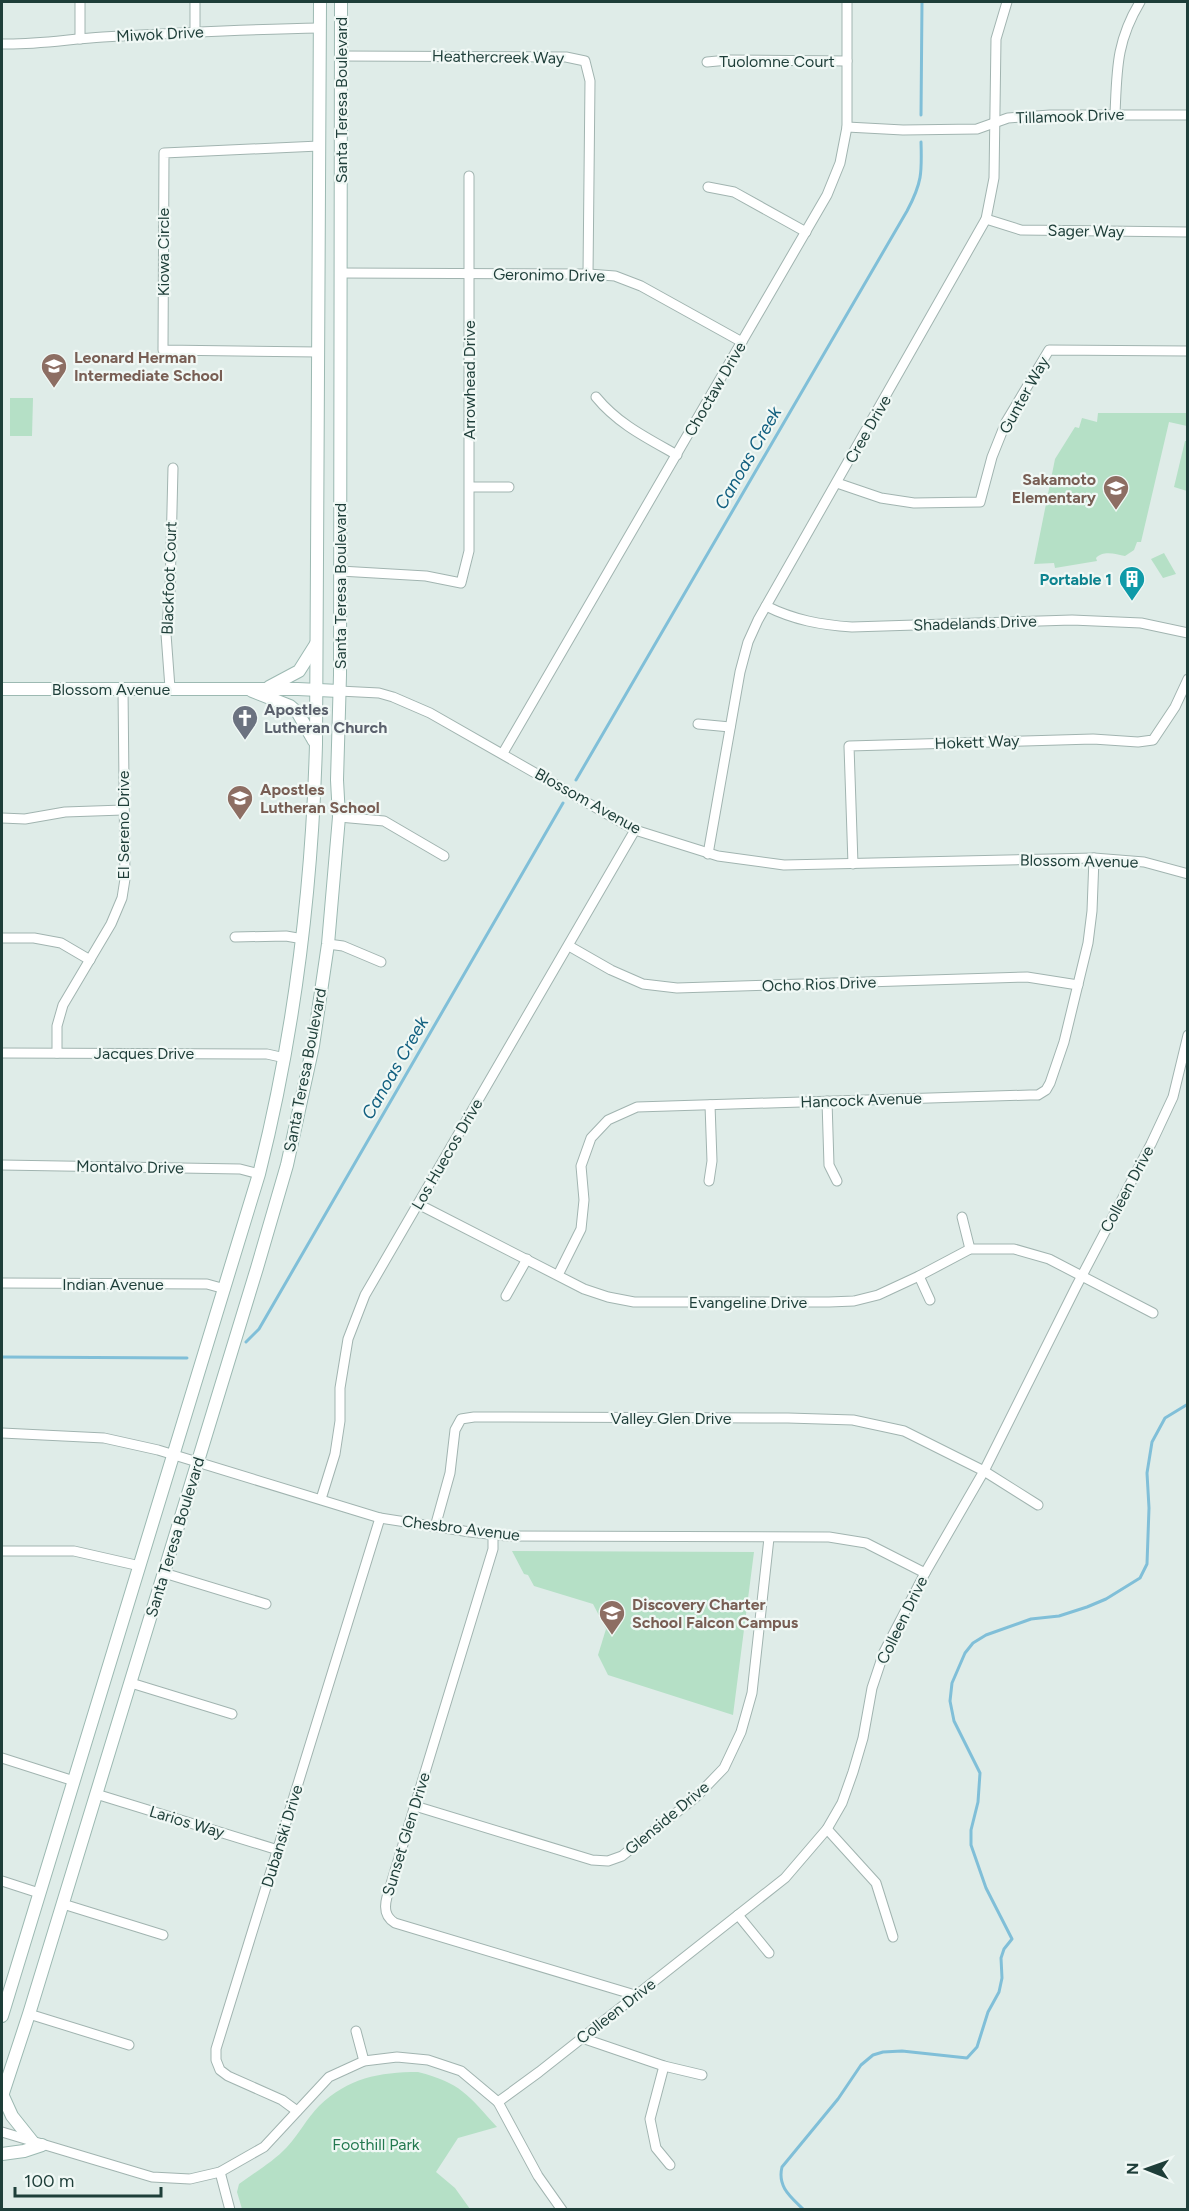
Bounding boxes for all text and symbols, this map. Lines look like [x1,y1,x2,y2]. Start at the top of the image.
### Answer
street label: Santa Teresa Boulevard [332,17,351,183]
street label: Miwok Drive [116,22,204,46]
street label: Heathercreek Way [432,46,565,68]
street label: Tuolomne Court [719,52,835,71]
street label: Tillamook Drive [1015,105,1125,127]
street label: Kiowa Circle [154,207,173,296]
street label: Sager Way [1048,221,1125,241]
street label: Geronimo Drive [493,265,605,285]
street label: Arrowhead Drive [460,320,479,440]
street label: Choctaw Drive [680,338,750,440]
place label: Leonard Herman Intermediate School [74,348,223,385]
school or university icon: Leonard Herman Intermediate School [39,351,69,389]
street label: Gunter Way [995,353,1053,437]
street label: Cree Drive [841,391,895,466]
water label: Canoas Creek [710,402,787,513]
place label: Sakamoto Elementary [1012,470,1097,507]
school or university icon: Sakamoto Elementary [1101,473,1131,511]
street label: Santa Teresa Boulevard [331,503,350,669]
street label: Blackfoot Court [158,521,180,635]
building icon: Portable 1 [1117,564,1147,602]
place label: Portable 1 [1039,570,1112,589]
street label: Shadelands Drive [913,611,1037,635]
street label: Blossom Avenue [52,680,170,699]
place label: Apostles Lutheran Church [264,700,387,737]
church icon: Apostles Lutheran Church [230,703,260,741]
street label: Hokett Way [934,731,1020,753]
street label: Blossom Avenue [532,764,645,838]
street label: El Sereno Drive [114,770,133,879]
place label: Apostles Lutheran School [260,780,380,817]
school or university icon: Apostles Lutheran School [225,783,255,821]
street label: Blossom Avenue [1020,850,1139,872]
street label: Ocho Rios Drive [761,972,877,995]
street label: Santa Teresa Boulevard [280,986,330,1154]
water label: Canoas Creek [357,1012,434,1123]
street label: Jacques Drive [94,1044,194,1063]
street label: Hancock Avenue [800,1088,922,1112]
street label: Los Huecos Drive [408,1095,487,1213]
street label: Colleen Drive [1096,1142,1158,1235]
street label: Montalvo Drive [76,1157,184,1177]
street label: Indian Avenue [62,1275,164,1294]
street label: Evangeline Drive [689,1293,808,1312]
street label: Valley Glen Drive [611,1409,732,1428]
street label: Santa Teresa Boulevard [142,1455,208,1619]
street label: Chesbro Avenue [401,1511,521,1545]
street label: Colleen Drive [873,1573,932,1667]
place label: Discovery Charter School Falcon Campus [632,1595,799,1632]
school or university icon: Discovery Charter School Falcon Campus [597,1598,627,1636]
street label: Sunset Glen Drive [378,1770,434,1898]
street label: Glenside Drive [621,1777,713,1859]
street label: Dubanski Drive [257,1782,307,1890]
street label: Larios Way [147,1802,227,1843]
street label: Colleen Drive [573,1974,660,2048]
park label: Foothill Park [332,2135,420,2154]
north arrow [1117,2139,1177,2199]
scale bar [15,2160,160,2198]
text: N [1123,2162,1142,2175]
text: 100 m [24,2170,74,2192]

